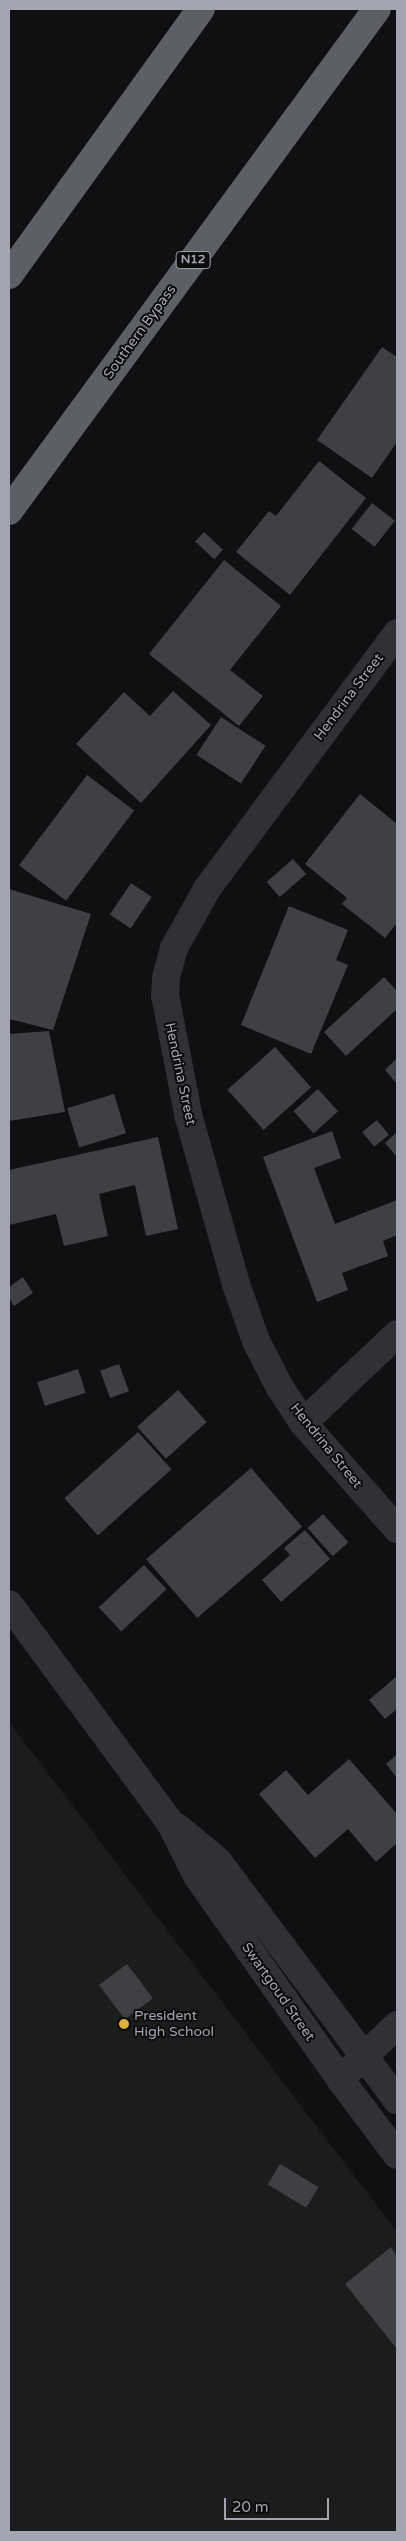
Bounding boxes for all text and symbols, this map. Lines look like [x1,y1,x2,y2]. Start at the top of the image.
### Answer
road number: N12 [176,250,210,270]
street label: Southern Bypass [100,282,180,382]
street label: Hendrina Street [311,650,387,744]
street label: Hendrina Street [161,1021,199,1127]
street label: Hendrina Street [287,1400,365,1492]
street label: Swartgoud Street [238,1940,318,2044]
place label: President High School [134,2008,214,2040]
marker: President High School [118,2018,130,2030]
scale bar [226,2488,331,2520]
text: 20 m [232,2498,269,2516]

